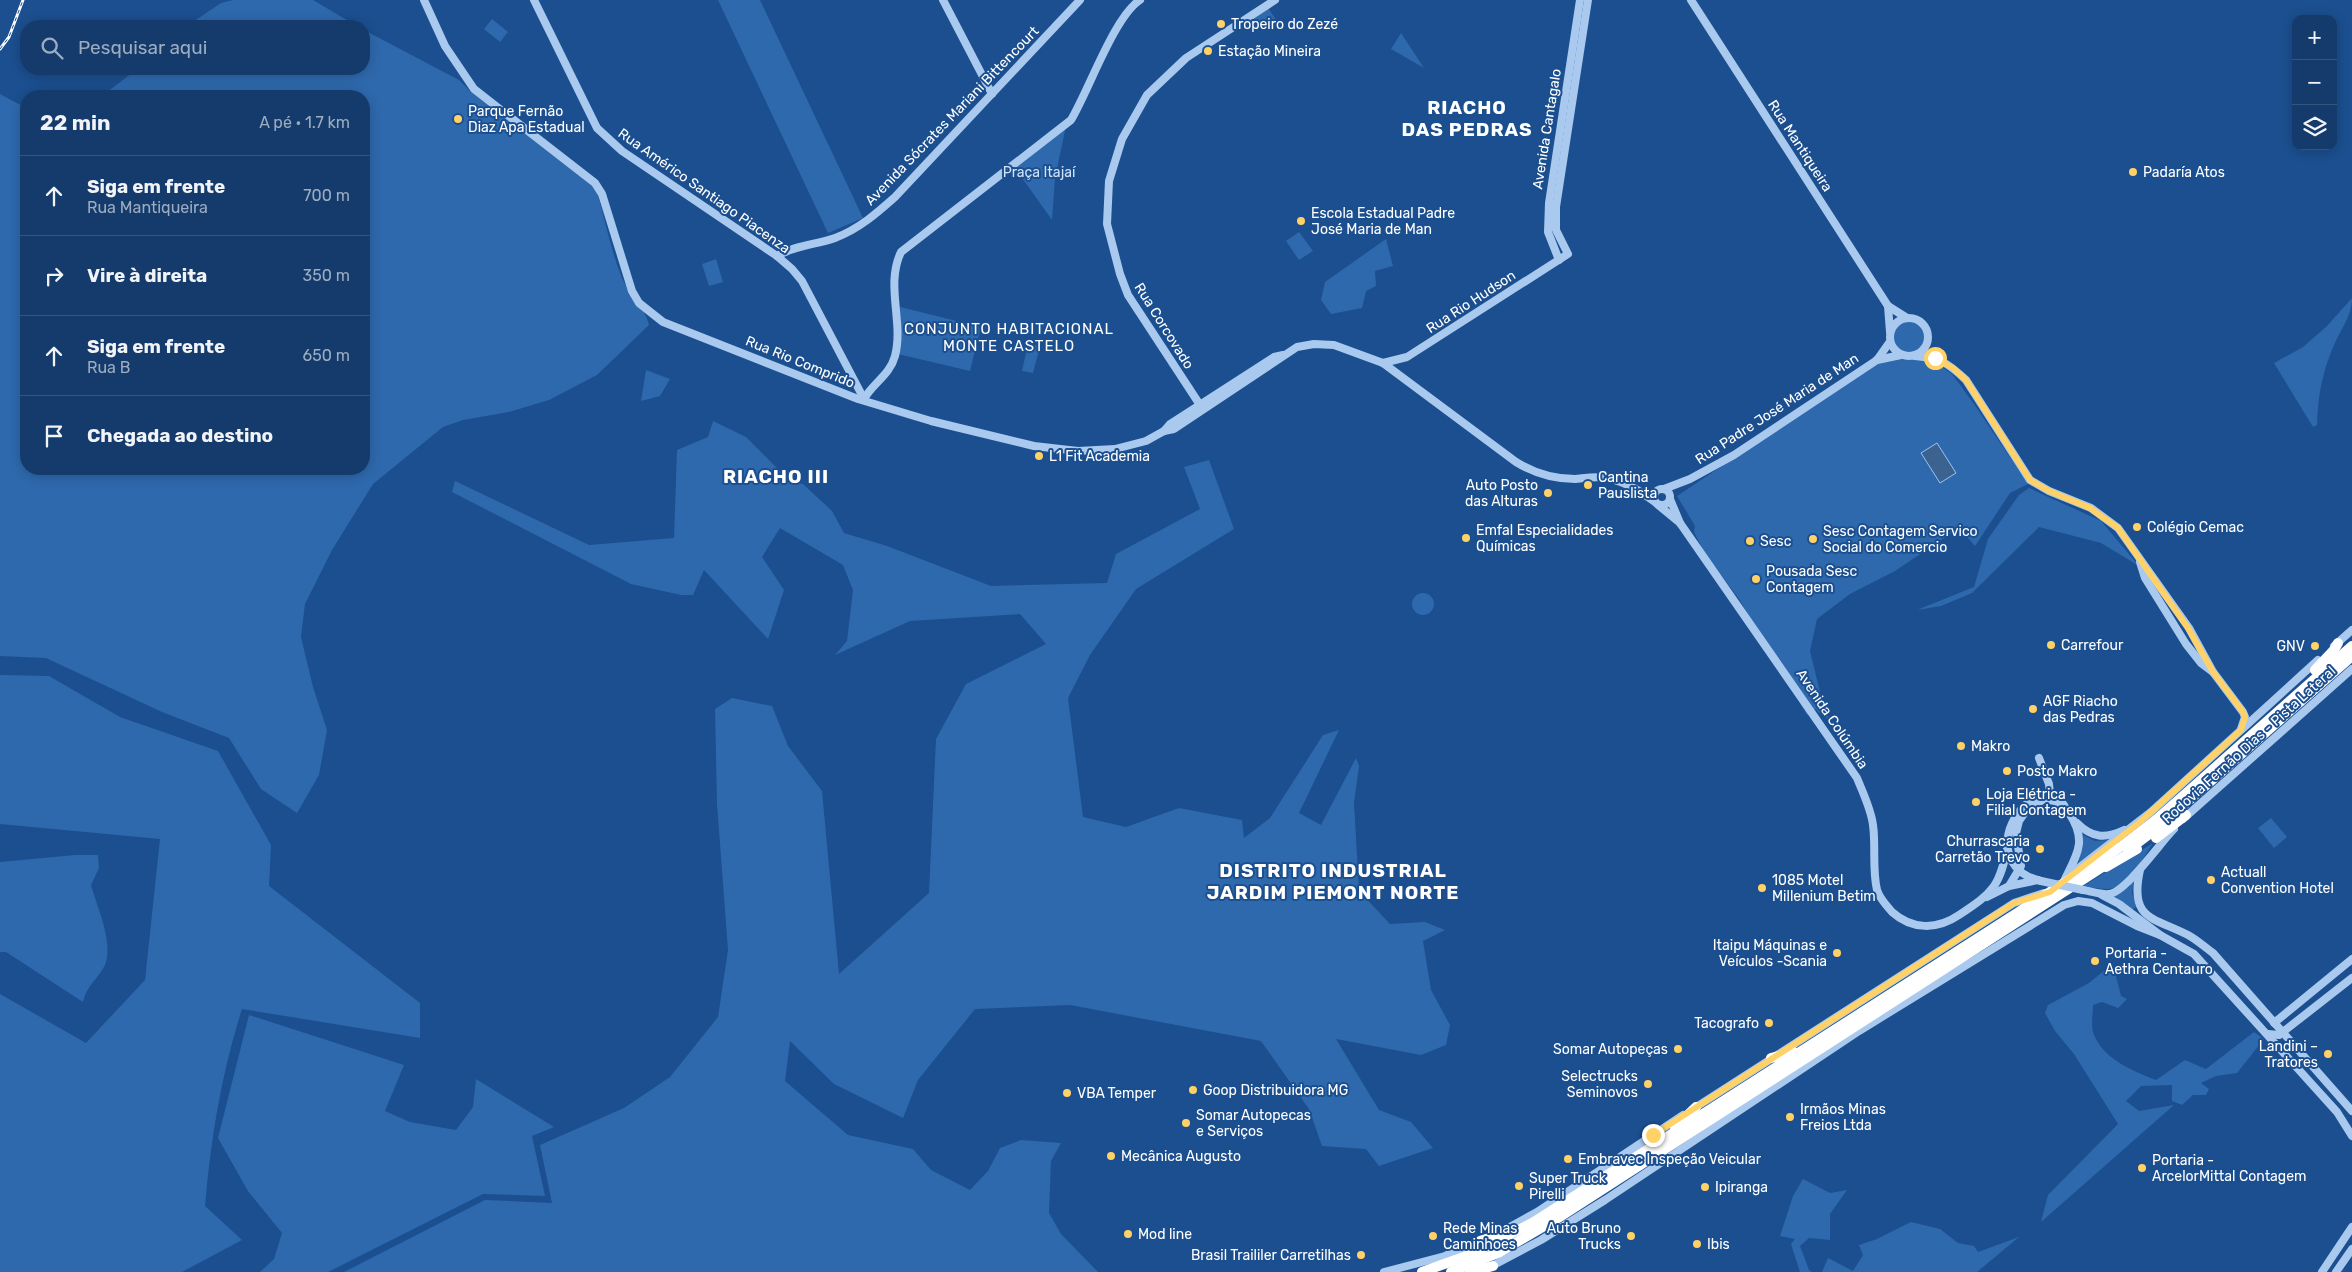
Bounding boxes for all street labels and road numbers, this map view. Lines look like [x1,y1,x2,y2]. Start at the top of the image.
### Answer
street label: Avenida Sócrates Mariani Bittencourt [862,23,1043,209]
street label: Avenida Cantagalo [1529,68,1565,190]
street label: Rua Mantiqueira [1764,97,1836,195]
street label: Rua Américo Santiago Piacenza [615,125,793,257]
street label: Rua Rio Hudson [1423,267,1519,337]
street label: Rua Corcovado [1131,280,1197,372]
street label: Rua Rio Comprido [743,332,857,392]
street label: Rua Padre José Maria de Man [1692,350,1862,468]
street label: Rodovia Fernão Dias - Pista Lateral [2159,663,2339,827]
street label: Avenida Colúmbia [1792,666,1872,772]

